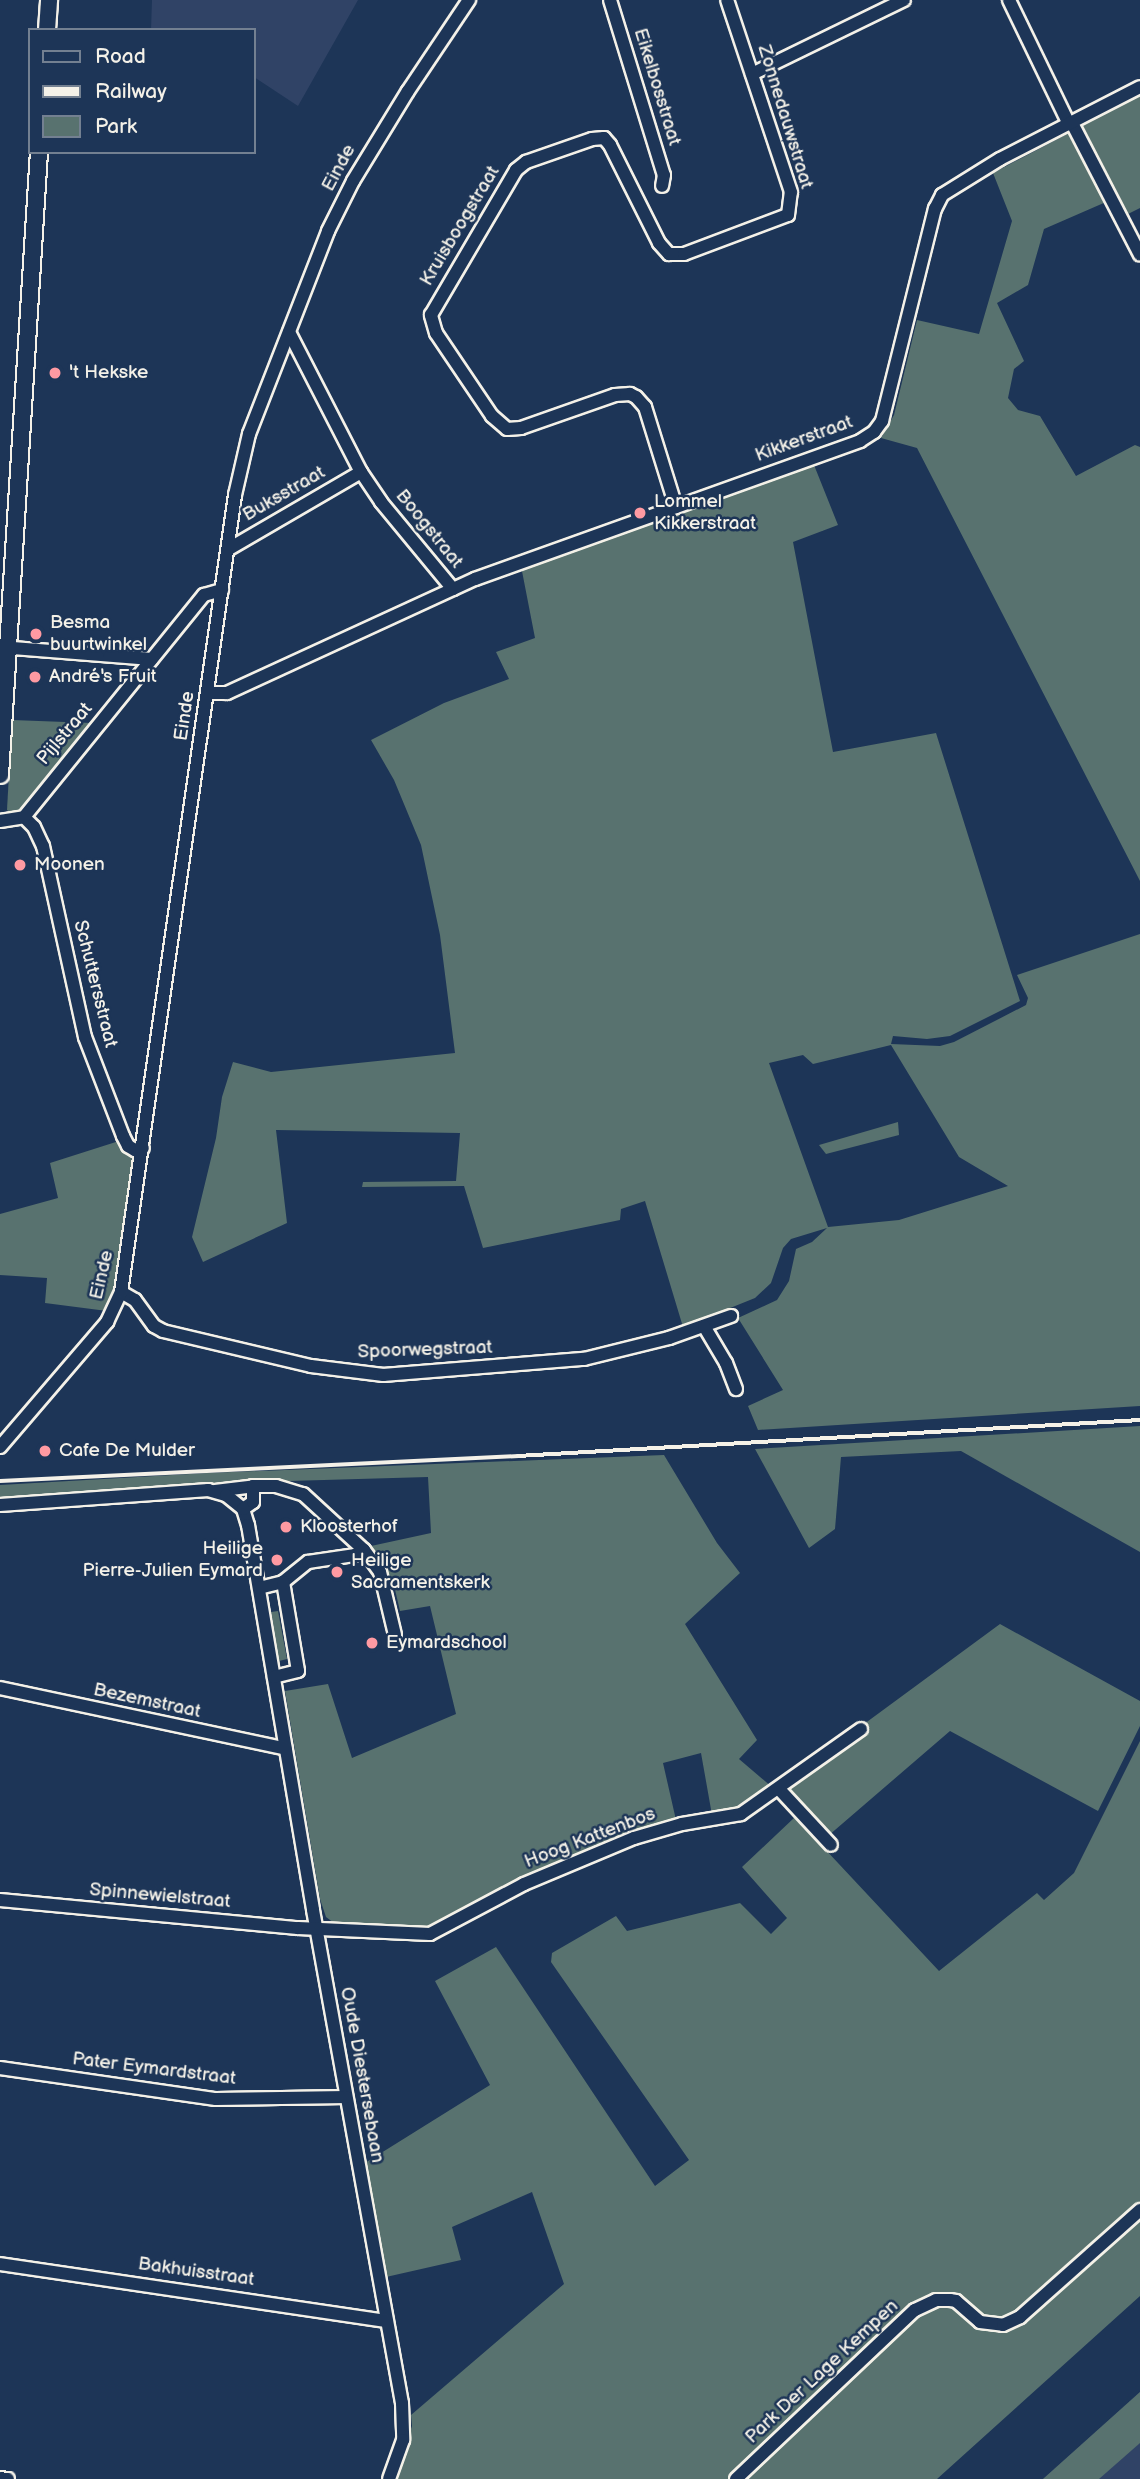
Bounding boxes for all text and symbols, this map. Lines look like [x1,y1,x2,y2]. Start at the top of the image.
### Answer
street label: Eikelbosstraat [628,26,686,148]
legend [28,28,256,154]
street label: Zonnedauwstraat [752,42,818,192]
text: Road [95,44,146,69]
text: Railway [95,79,167,104]
text: Park [95,114,137,139]
street label: Einde [317,141,361,195]
street label: Kruisboogstraat [415,162,505,290]
place label: 't Hekske [69,362,148,384]
marker: 't Hekske [47,365,63,381]
street label: Kikkerstraat [752,411,856,467]
street label: Buksstraat [239,461,329,527]
street label: Boogstraat [390,485,468,573]
place label: Lommel Kikkerstraat [654,491,756,535]
marker: Lommel Kikkerstraat [632,505,648,521]
place label: Besma buurtwinkel [50,612,147,656]
marker: Besma buurtwinkel [28,626,44,642]
place label: André's Fruit [49,666,157,688]
marker: André's Fruit [27,669,43,685]
street label: Einde [170,690,200,742]
street label: Pijlstraat [32,698,98,770]
place label: Moonen [34,854,105,876]
marker: Moonen [12,857,28,873]
street label: Schuttersstraat [68,918,122,1050]
street label: Einde [85,1248,119,1302]
street label: Spoorwegstraat [357,1336,493,1364]
place label: Cafe De Mulder [59,1440,195,1462]
marker: Cafe De Mulder [37,1443,53,1459]
place label: Kloosterhof [300,1516,398,1538]
marker: Kloosterhof [278,1519,294,1535]
place label: Heilige Pierre-Julien Eymard [83,1538,263,1582]
place label: Heilige Sacramentskerk [351,1550,490,1594]
marker: Heilige Pierre-Julien Eymard [269,1552,285,1568]
marker: Heilige Sacramentskerk [329,1564,345,1580]
place label: Eymardschool [386,1632,507,1654]
marker: Eymardschool [364,1635,380,1651]
street label: Bezemstraat [91,1679,203,1723]
street label: Hoog Kattenbos [521,1803,659,1873]
street label: Spinnewielstraat [89,1878,231,1914]
street label: Oude Diestersebaan [335,1985,389,2165]
street label: Pater Eymardstraat [71,2048,237,2090]
street label: Bakhuisstraat [136,2253,256,2291]
street label: Park Der Lage Kempen [741,2295,903,2449]

